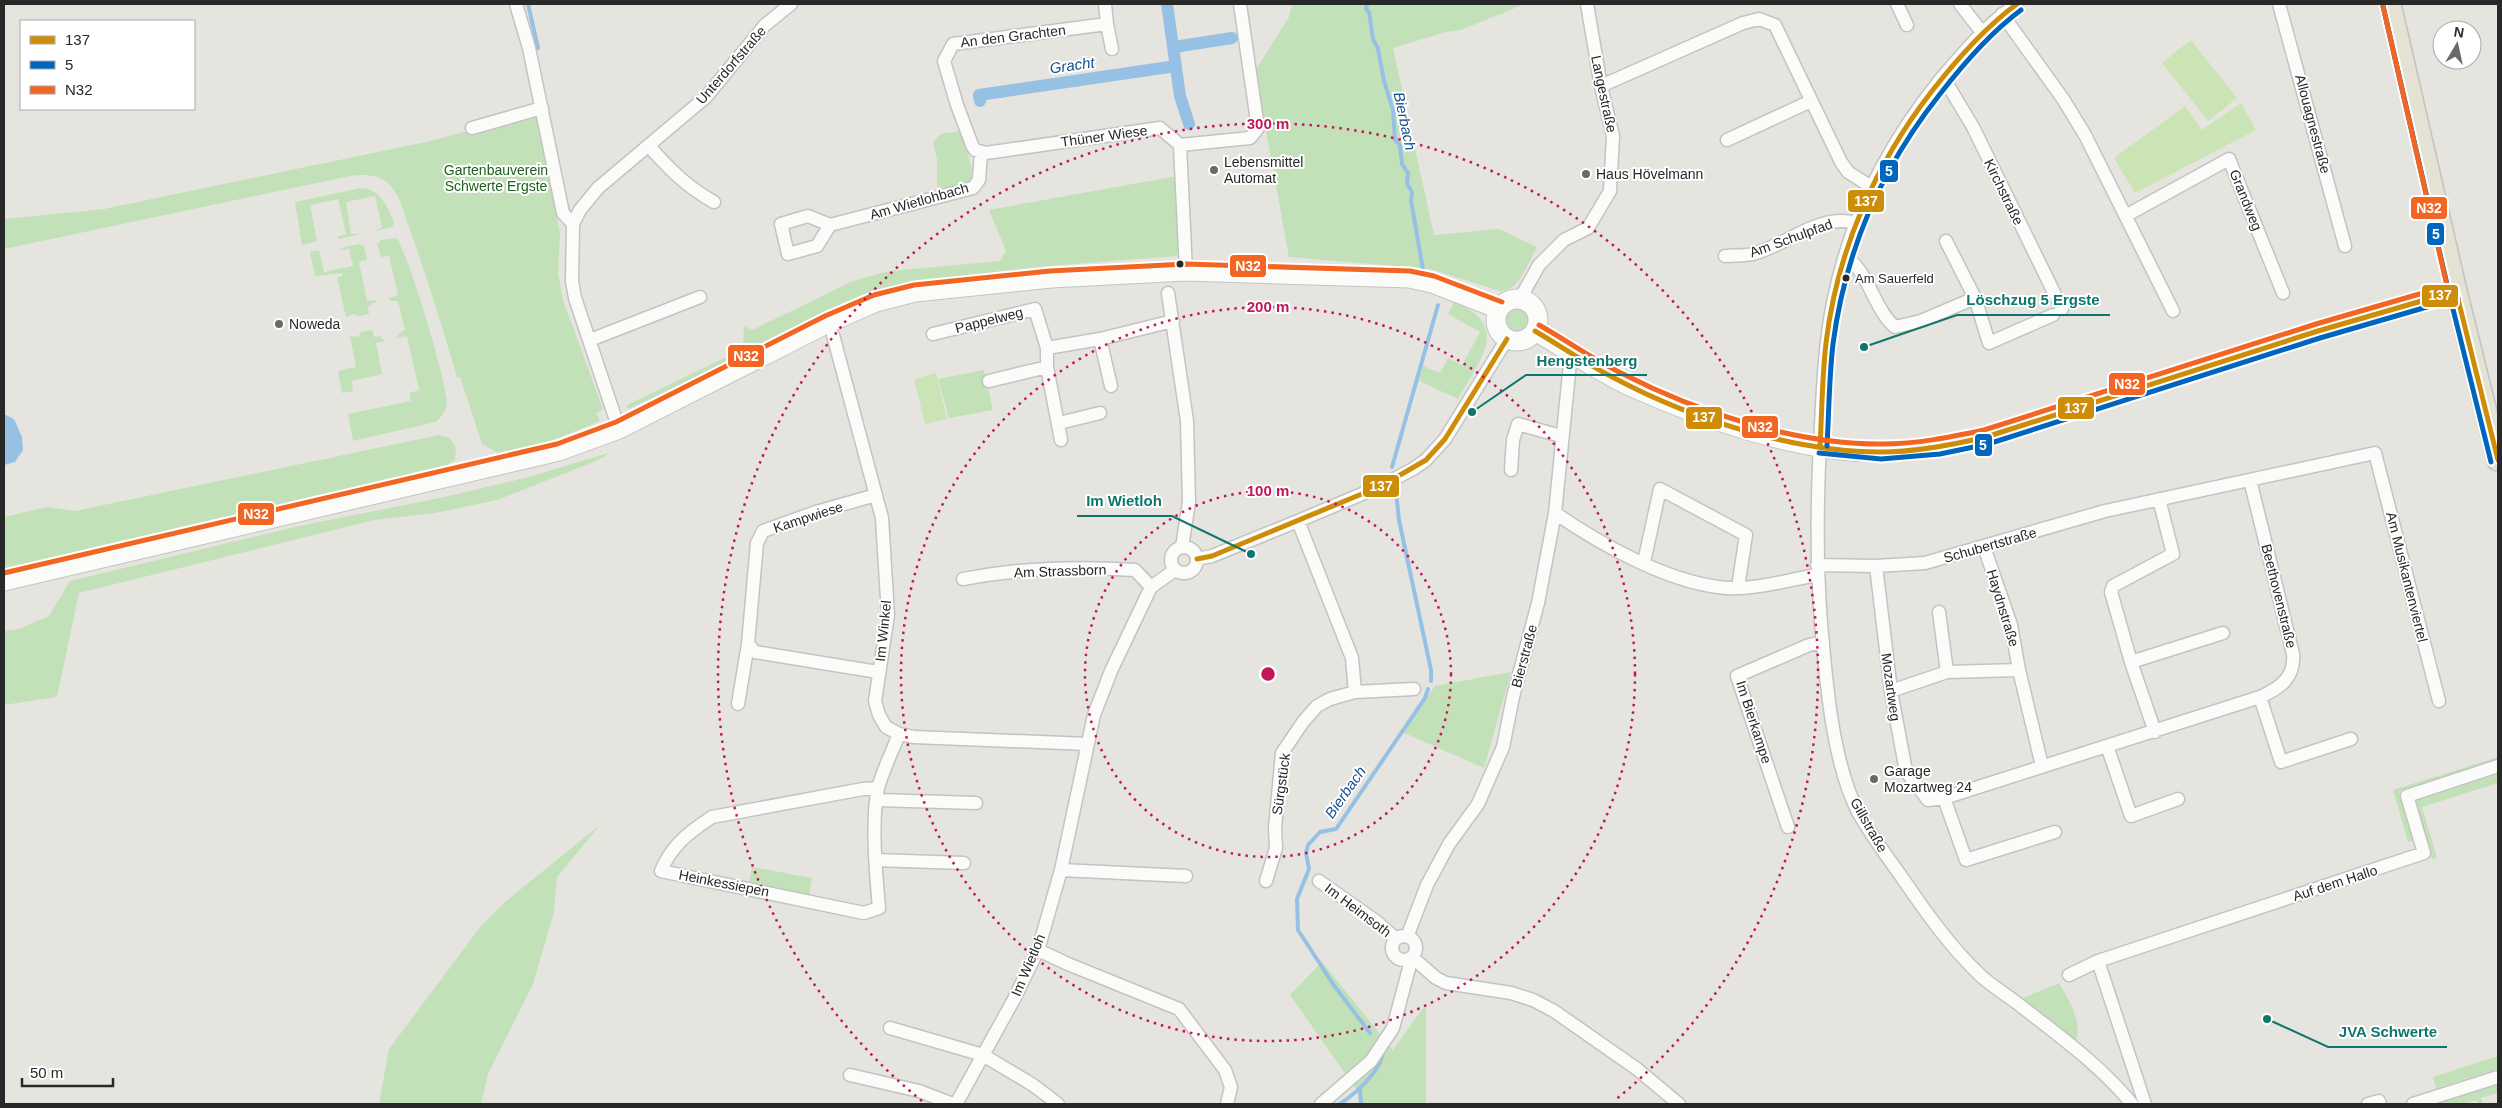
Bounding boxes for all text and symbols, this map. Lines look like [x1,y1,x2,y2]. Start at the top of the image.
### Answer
legend [20,20,195,110]
north arrow [2432,20,2482,70]
street label: An den Grachten [959,22,1067,50]
street label: Unterdorfstraße [693,23,769,107]
text: N [2453,23,2465,41]
text: 137 [65,31,90,48]
water label: Gracht [1049,53,1096,77]
street label: Langestraße [1588,54,1620,134]
text: 5 [65,56,73,73]
street label: Allouagnestraße [2292,73,2334,176]
text: N32 [65,81,93,98]
water label: Bierbach [1391,90,1419,152]
text: 300 m [1247,115,1289,132]
street label: Thüner Wiese [1060,122,1148,150]
place label: Lebensmittel Automat [1224,154,1303,186]
street label: Kirchstraße [1981,156,2027,228]
line badge: 5 [1879,159,1899,183]
park label: Gartenbauverein Schwerte Ergste [444,162,548,194]
text: 5 [1885,163,1893,179]
marker: Lebensmittel Automat [1208,164,1220,176]
place label: Haus Hövelmann [1596,166,1703,182]
street label: Grandweg [2226,167,2266,233]
marker: Haus Hövelmann [1580,168,1592,180]
street label: Am Wietlohbach [868,179,970,223]
line badge: 137 [1847,189,1885,213]
text: 137 [1854,193,1878,209]
line badge: N32 [2410,196,2448,220]
text: N32 [2416,200,2442,216]
street label: Am Schulpfad [1747,216,1835,260]
line badge: 5 [2426,222,2445,246]
text: 5 [2432,226,2440,242]
line badge: N32 [1229,254,1267,278]
text: N32 [1235,258,1261,274]
unlabelled marker [1175,259,1185,269]
place label: Am Sauerfeld [1855,271,1934,286]
marker: Am Sauerfeld [1841,273,1851,283]
line badge: 137 [2421,284,2459,308]
callout: Löschzug 5 Ergste [1957,285,2110,315]
text: 137 [2428,287,2452,303]
text: Löschzug 5 Ergste [1966,291,2100,308]
text: 200 m [1247,298,1289,315]
street label: Pappelweg [953,304,1025,336]
place label: Noweda [289,316,341,332]
marker: Noweda [273,318,285,330]
line badge: N32 [727,344,765,368]
callout: Hengstenberg [1526,345,1647,375]
text: N32 [733,348,759,364]
text: Hengstenberg [1537,352,1637,369]
line badge: N32 [2108,372,2146,396]
text: N32 [2114,376,2140,392]
line badge: 137 [2057,396,2095,420]
text: 137 [2064,400,2088,416]
line badge: 137 [1685,406,1723,430]
text: 137 [1692,409,1716,425]
line badge: N32 [1741,415,1779,439]
text: N32 [1747,419,1773,435]
line badge: 5 [1974,433,1993,457]
text: 5 [1979,437,1987,453]
line badge: 137 [1362,474,1400,498]
text: 137 [1369,478,1393,494]
text: 100 m [1247,482,1289,499]
callout: Im Wietloh [1077,486,1172,516]
text: Im Wietloh [1086,492,1162,509]
street label: Kampwiese [771,498,845,536]
line badge: N32 [237,502,275,526]
text: N32 [243,506,269,522]
street label: Am Musikantenviertel [2383,510,2431,644]
street label: Schubertstraße [1942,524,2038,566]
street label: Beethovenstraße [2258,542,2300,650]
street label: Am Strassborn [1013,561,1107,581]
street label: Haydnstraße [1984,567,2022,649]
street label: Im Winkel [872,600,894,662]
street label: Bierstraße [1508,623,1540,689]
street label: Mozartweg [1878,652,1904,722]
centre of rings [1259,665,1277,683]
street label: Im Bierkampe [1733,678,1775,766]
street label: Sürgstück [1269,751,1293,816]
water label: Bierbach [1321,763,1369,821]
place label: Garage Mozartweg 24 [1884,763,1972,795]
marker: Garage Mozartweg 24 [1868,773,1880,785]
street label: Gillstraße [1847,795,1891,855]
street label: Auf dem Hallo [2291,862,2379,904]
street label: Heinkessiepen [677,866,771,900]
street label: Im Heimsoth [1322,880,1394,940]
street label: Im Wietloh [1008,931,1048,999]
callout: JVA Schwerte [2328,1017,2447,1047]
text: JVA Schwerte [2339,1023,2437,1040]
scale bar [22,1056,114,1088]
text: 50 m [30,1064,63,1081]

